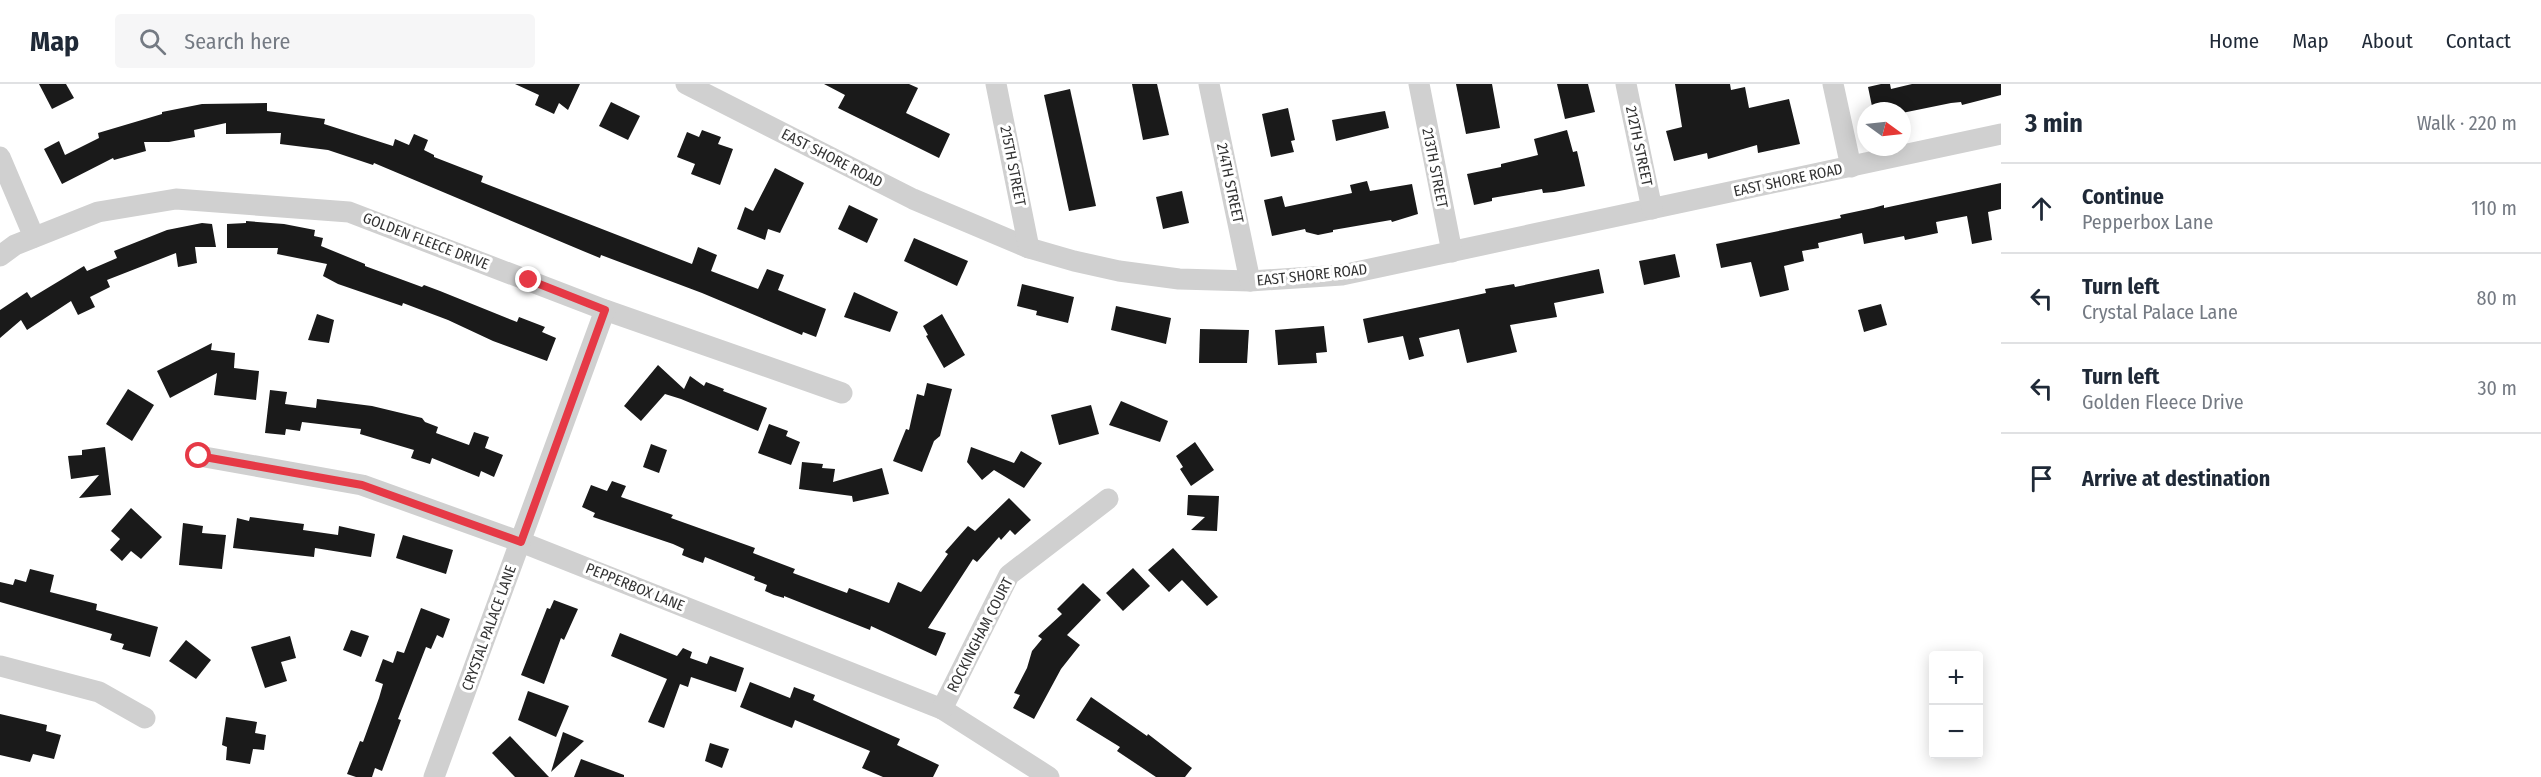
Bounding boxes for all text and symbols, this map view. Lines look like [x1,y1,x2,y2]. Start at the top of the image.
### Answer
search box [115,14,535,68]
text: Map [30,25,79,58]
icon: search [136,25,169,58]
text: Search here [184,28,290,55]
text: Home [2209,28,2259,54]
text: Map [2292,28,2329,54]
text: About [2362,28,2413,54]
text: Contact [2446,28,2511,54]
north arrow [1857,102,1911,156]
street label: 212TH STREET [1622,104,1656,188]
text: 3 min [2025,108,2083,139]
text: Walk · 220 m [2417,111,2517,135]
street label: 215TH STREET [996,124,1030,208]
street label: EAST SHORE ROAD [778,125,886,191]
street label: 213TH STREET [1418,126,1452,210]
street label: 214TH STREET [1213,141,1247,225]
street label: EAST SHORE ROAD [1732,160,1844,200]
text: Continue [2082,183,2164,210]
icon: ahead [2025,192,2058,225]
text: 110 m [2471,196,2517,220]
street label: GOLDEN FLEECE DRIVE [360,209,492,273]
text: Pepperbox Lane [2082,210,2213,234]
street label: EAST SHORE ROAD [1256,260,1368,290]
route end [515,266,541,292]
text: Turn left [2082,273,2160,300]
icon: left [2025,282,2058,315]
text: 80 m [2477,286,2517,310]
text: Crystal Palace Lane [2082,300,2238,324]
text: Turn left [2082,363,2160,390]
icon: left [2025,372,2058,405]
text: 30 m [2477,376,2517,400]
text: Golden Fleece Drive [2082,390,2244,414]
route start [185,442,211,468]
icon: arrive [2025,462,2058,495]
text: Arrive at destination [2082,465,2270,492]
street label: PEPPERBOX LANE [583,559,687,615]
street label: CRYSTAL PALACE LANE [458,563,520,693]
street label: ROCKINGHAM COURT [943,575,1017,695]
map controls [1929,651,1983,759]
button: + [1929,651,1983,705]
button: − [1929,705,1983,759]

